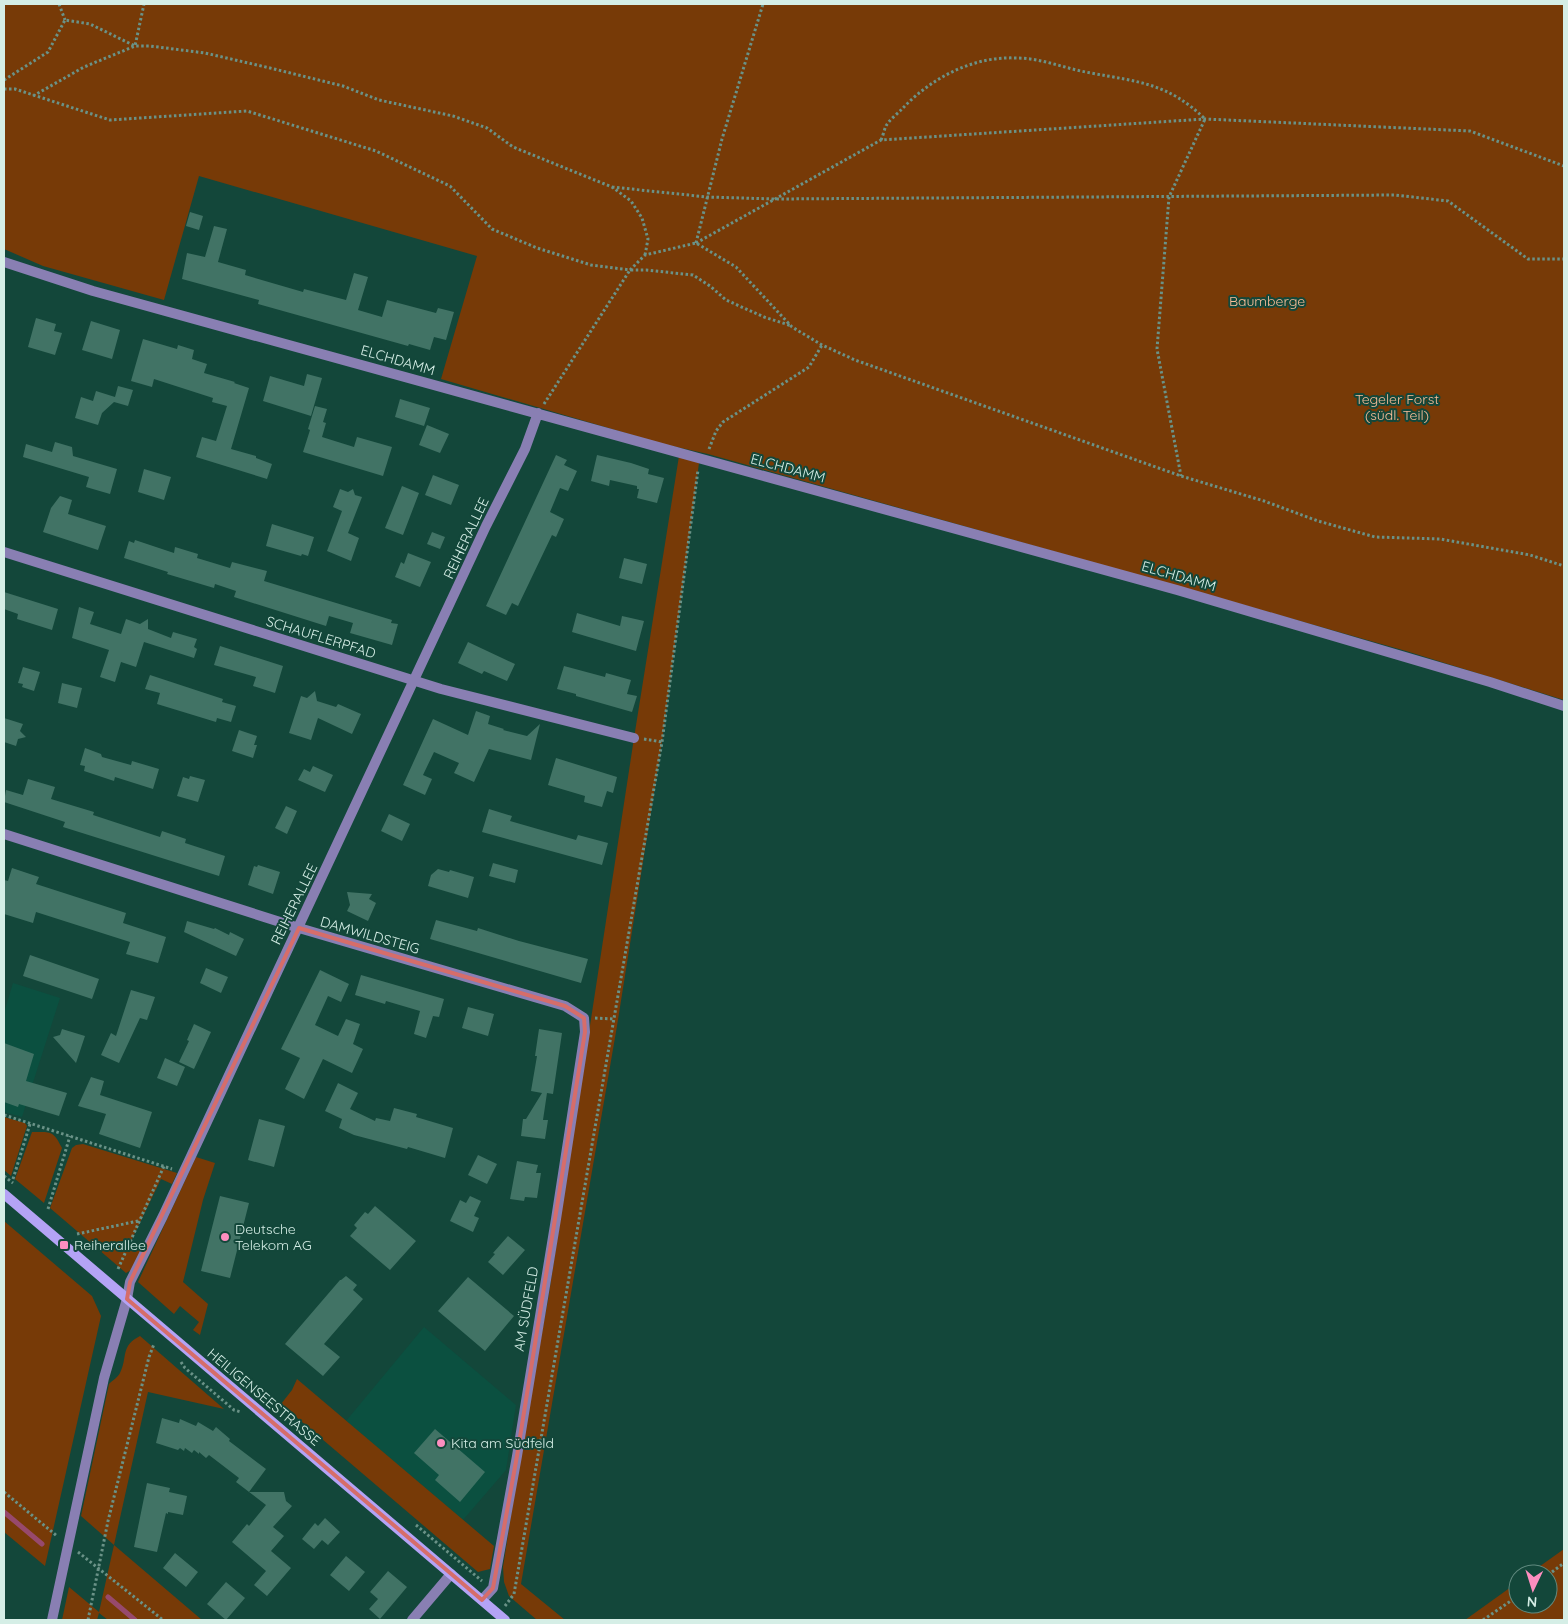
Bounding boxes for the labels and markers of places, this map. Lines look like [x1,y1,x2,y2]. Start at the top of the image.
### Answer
place label: Deutsche Telekom AG [235,1220,312,1254]
marker: Deutsche Telekom AG [219,1231,231,1243]
place label: Reiherallee [74,1236,146,1254]
marker: Reiherallee [58,1239,70,1251]
place label: Kita am Südfeld [451,1434,554,1452]
marker: Kita am Südfeld [435,1437,447,1449]

